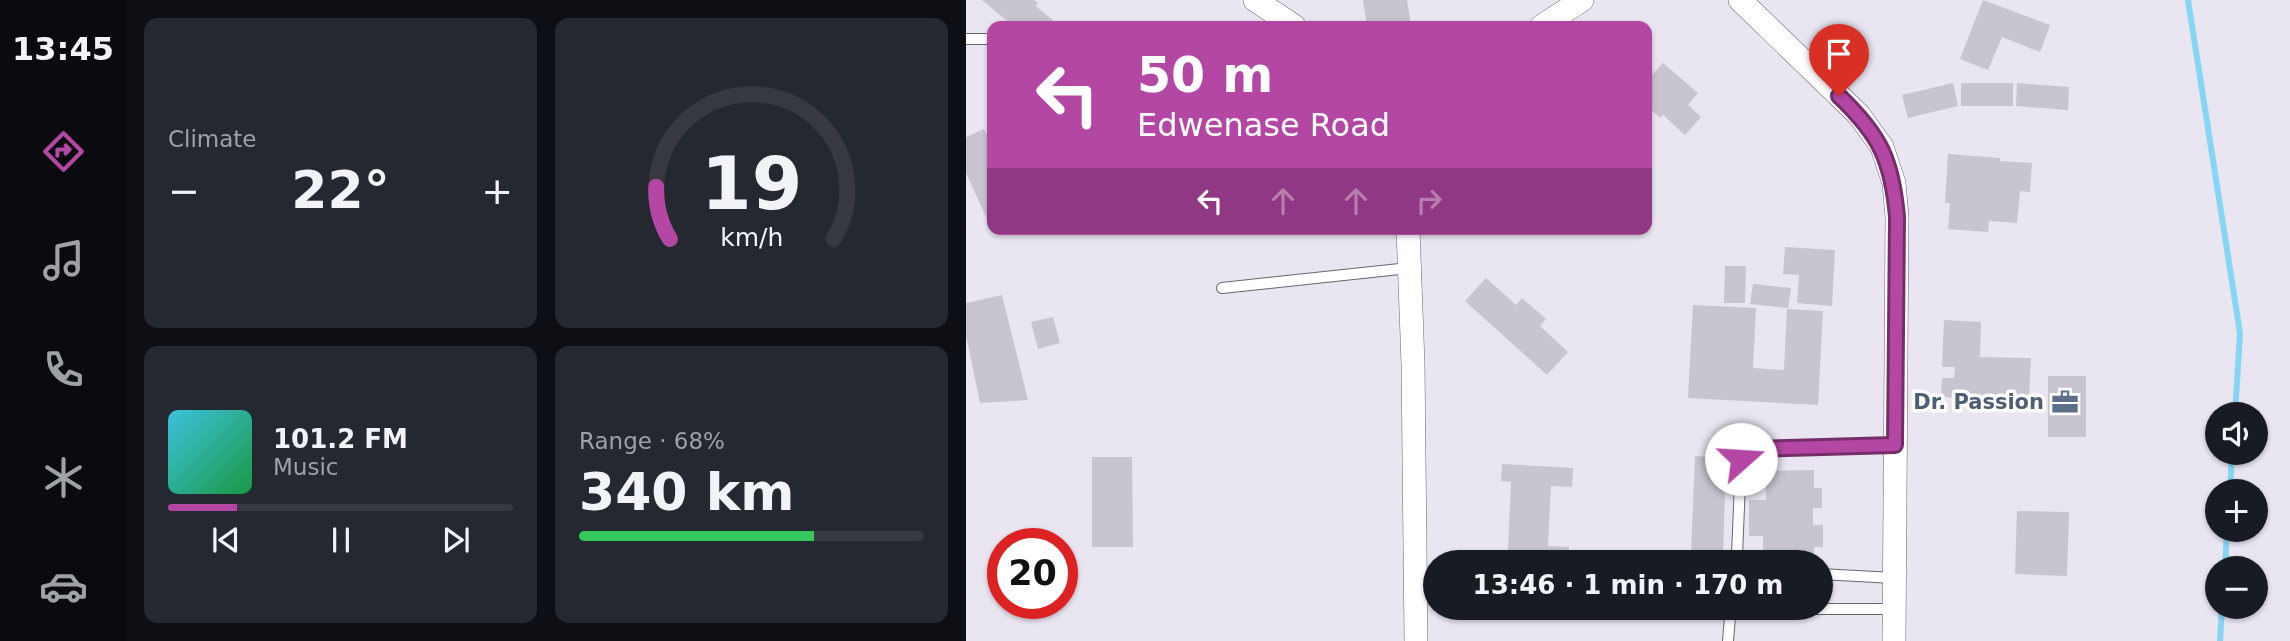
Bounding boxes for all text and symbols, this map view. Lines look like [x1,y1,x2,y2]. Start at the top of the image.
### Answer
pin [1809,24,1869,96]
text: 13:45 [12,30,114,68]
icon: arrive [1820,35,1858,73]
text: 50 m [1137,47,1273,104]
icon: left [1022,49,1113,140]
text: Edwenase Road [1137,106,1390,144]
text: Climate [168,126,257,152]
icon: directions [39,127,88,176]
text: 19 [701,141,802,226]
text: 22° [291,160,390,220]
text: − [168,169,200,213]
text: + [481,169,513,213]
icon: left [1191,182,1229,220]
icon: ahead [1264,182,1302,220]
icon: ahead [1337,182,1375,220]
icon: right [1410,182,1448,220]
text: km/h [720,223,783,252]
icon: music [39,236,88,285]
icon: phone [39,345,88,394]
office icon: Dr. Passion [2050,387,2080,417]
place label: Dr. Passion [1913,390,2044,414]
map controls [2205,402,2268,619]
button: sound [2205,402,2268,465]
position arrow [1704,422,1778,496]
text: 101.2 FM [273,424,408,454]
text: Range · 68% [579,428,725,454]
icon: climate [39,453,88,502]
text: Music [273,454,338,480]
text: 340 km [579,462,794,522]
button: + [2205,479,2268,542]
icon: previous [207,521,245,559]
icon: pause [322,521,360,559]
icon: next [437,521,475,559]
speed limit sign: 20 [987,528,1078,619]
button: − [2205,556,2268,619]
icon: car [39,562,88,611]
text: 13:46 · 1 min · 170 m [1473,570,1783,600]

